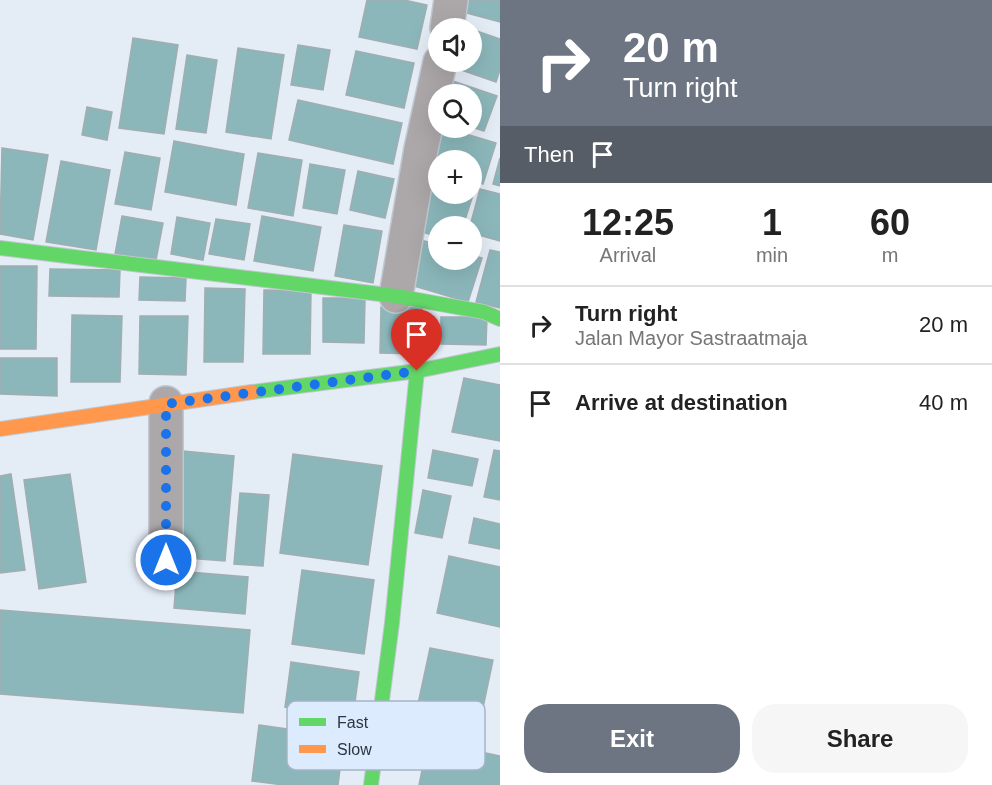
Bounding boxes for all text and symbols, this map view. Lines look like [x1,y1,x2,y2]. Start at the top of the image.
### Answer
map controls [428,18,482,270]
button: sound [428,18,482,72]
icon: right [524,24,602,102]
text: 20 m [623,24,719,71]
text: Turn right [623,73,738,103]
button: search [428,84,482,138]
icon: arrive [586,138,619,171]
text: Then [524,142,574,167]
button: + [428,150,482,204]
text: 12:25 [582,202,674,243]
text: 1 [762,202,782,243]
text: 60 [870,202,910,243]
button: − [428,216,482,270]
text: Arrival [600,244,656,266]
text: min [756,244,788,266]
text: m [882,244,898,266]
text: Turn right [575,301,677,326]
pin [391,309,442,371]
icon: right [524,309,557,342]
text: 20 m [919,312,968,337]
icon: arrive [400,318,433,351]
text: Jalan Mayor Sastraatmaja [575,327,807,349]
icon: arrive [524,387,557,420]
text: Arrive at destination [575,390,788,415]
text: 40 m [919,390,968,415]
position arrow [134,528,198,592]
legend [287,701,485,770]
button: Exit [524,704,740,773]
button: Share [752,704,968,773]
text: Fast [337,714,369,731]
text: Slow [337,741,372,758]

